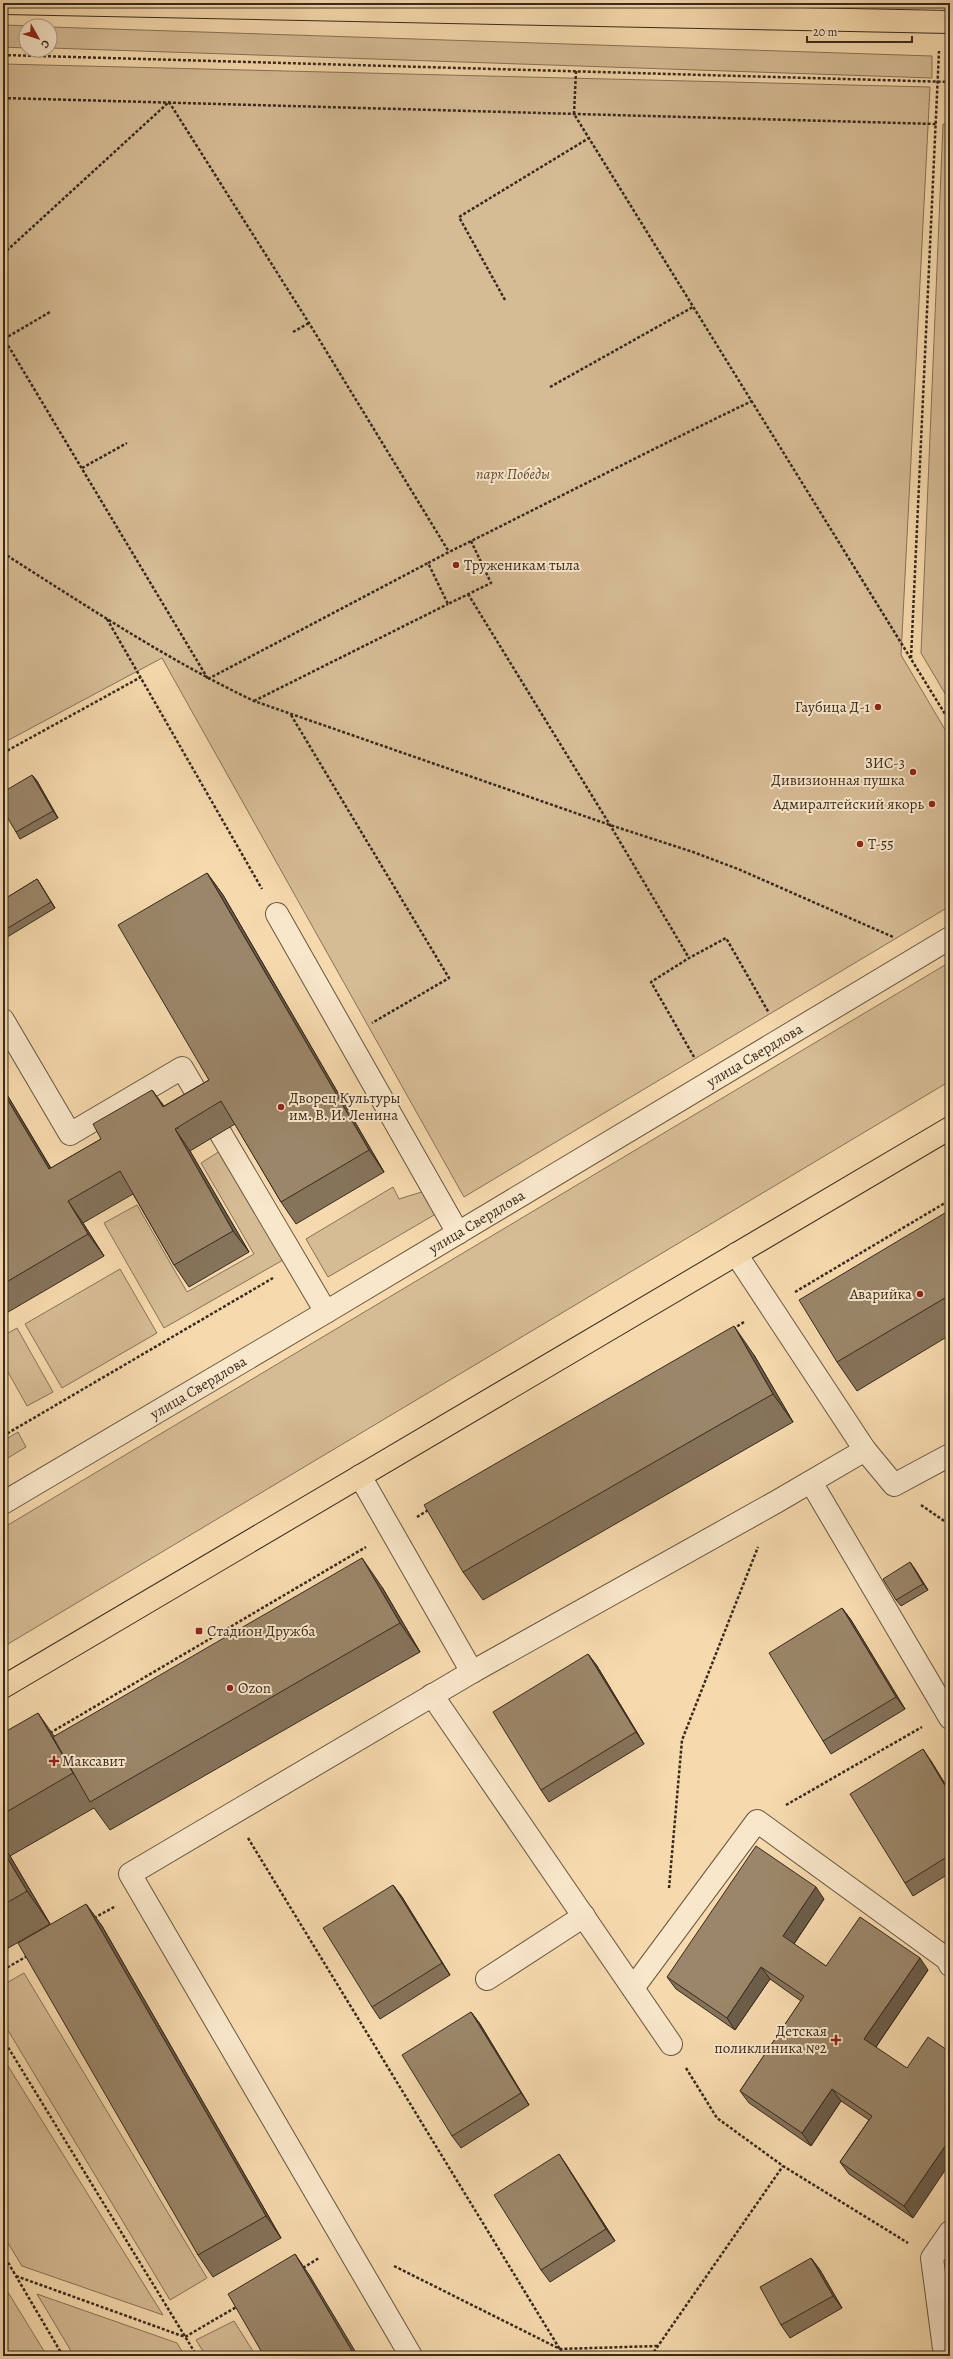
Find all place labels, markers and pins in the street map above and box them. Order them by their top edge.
place label: Труженикам тыла [464,555,580,575]
marker: Труженикам тыла [451,560,461,570]
place label: Гаубица Д-1 [795,697,870,717]
marker: Гаубица Д-1 [873,702,883,712]
place label: ЗИС-3 Дивизионная пушка [771,753,905,790]
marker: ЗИС-3 Дивизионная пушка [908,767,918,777]
place label: Адмиралтейский якорь [772,794,924,814]
marker: Адмиралтейский якорь [927,799,937,809]
place label: Т-55 [868,834,894,854]
marker: Т-55 [855,839,865,849]
place label: Дворец Культуры им. В. И. Ленина [289,1088,401,1125]
marker: Дворец Культуры им. В. И. Ленина [276,1102,286,1112]
place label: Аварийка [849,1284,912,1304]
marker: Аварийка [915,1289,925,1299]
place label: Стадион Дружба [207,1621,316,1641]
marker: Стадион Дружба [194,1626,204,1636]
place label: Ozon [238,1678,271,1698]
marker: Ozon [225,1683,235,1693]
place label: Максавит [62,1751,125,1771]
marker: Максавит [49,1756,59,1766]
place label: Детская поликлиника №2 [714,2021,827,2058]
marker: Детская поликлиника №2 [830,2034,842,2046]

